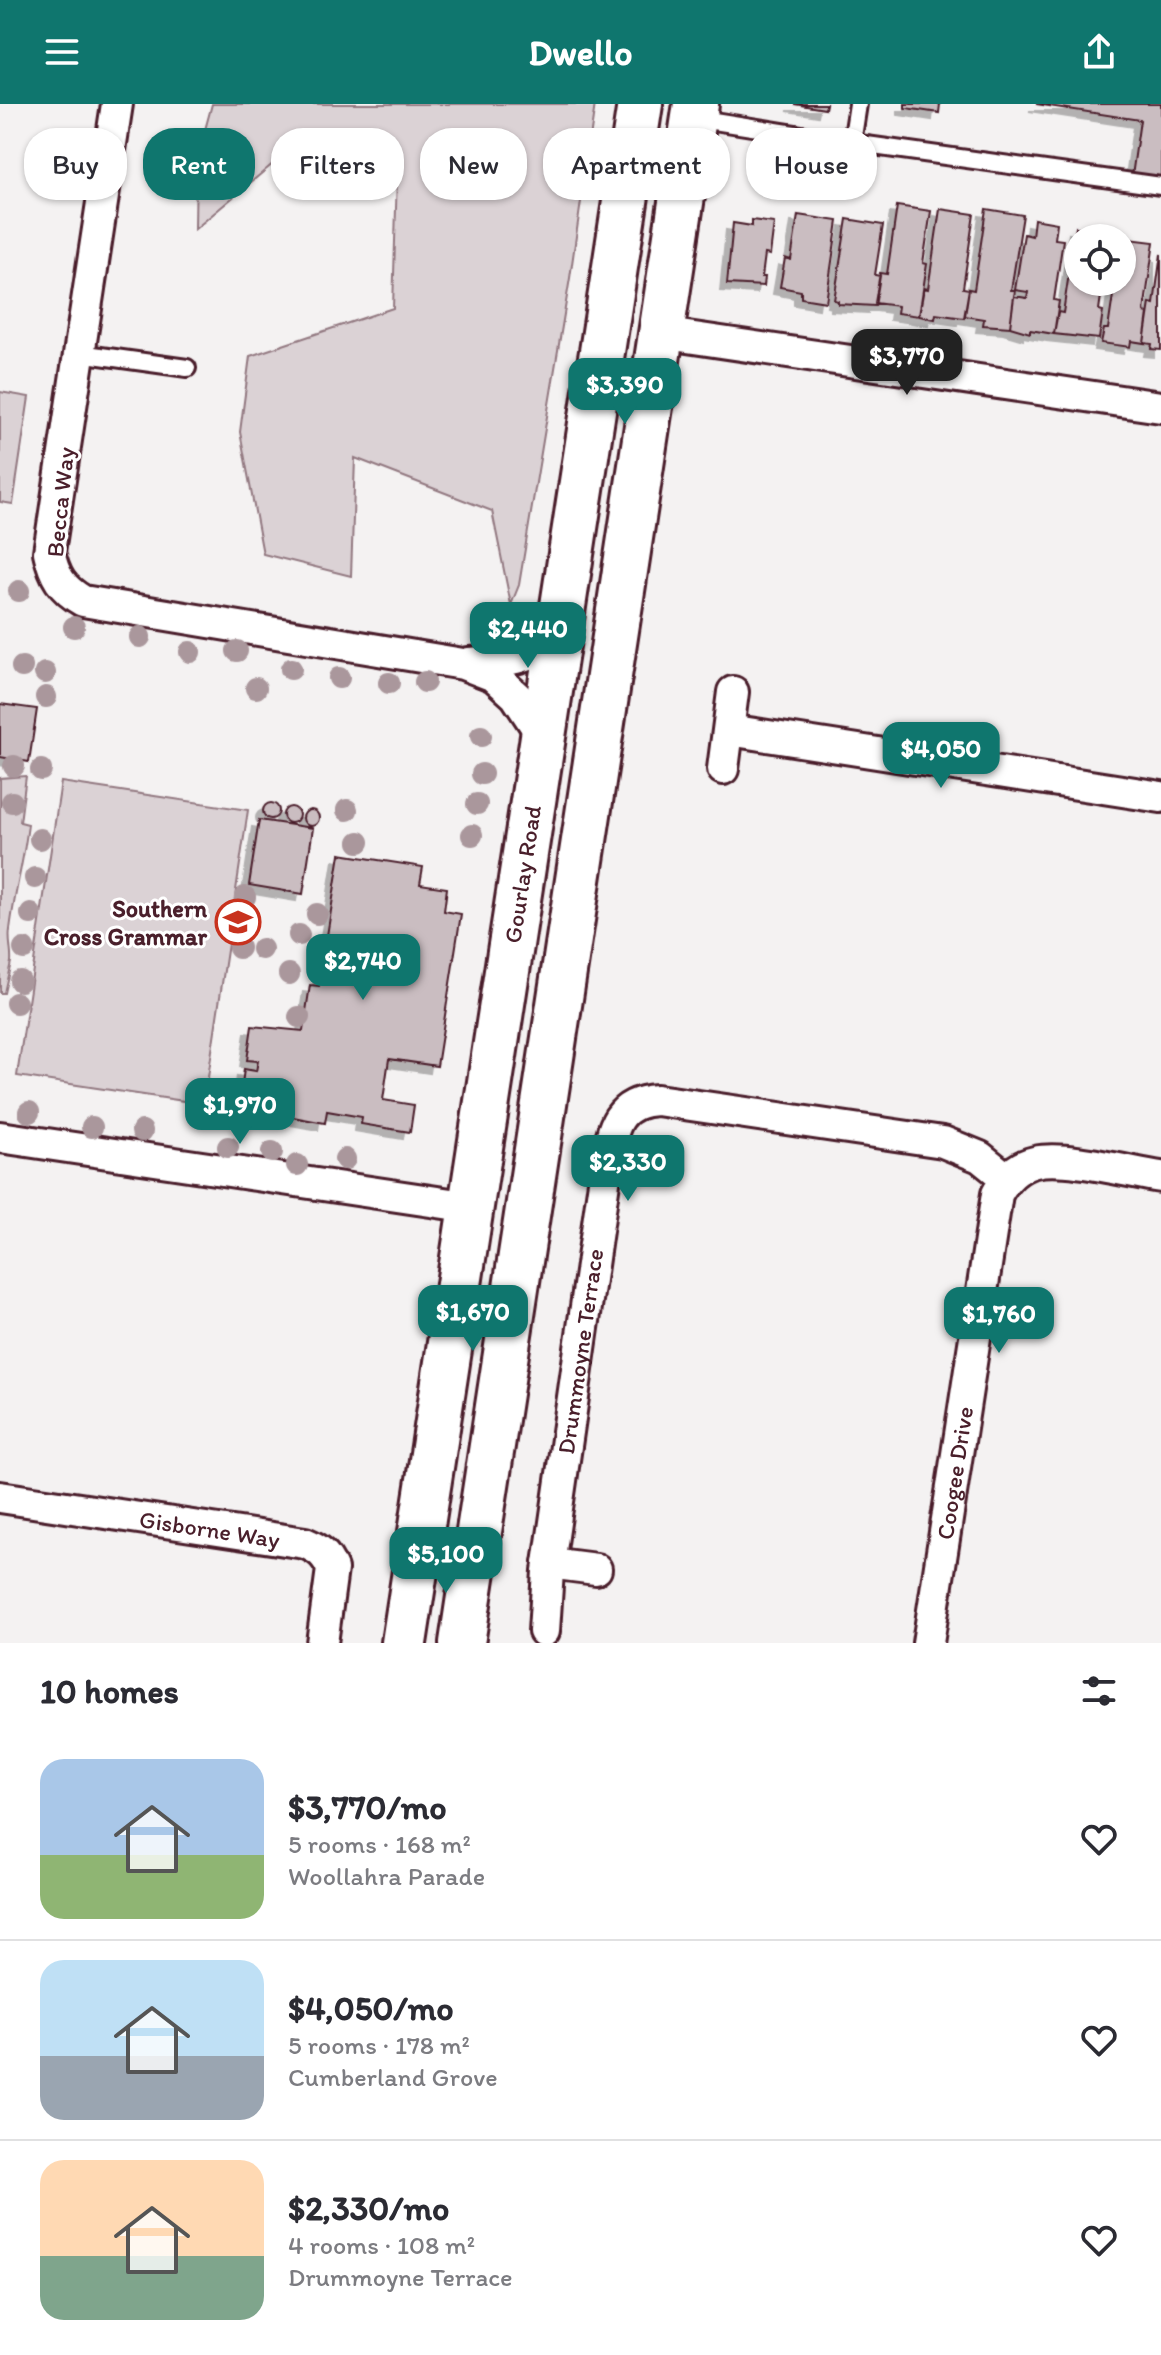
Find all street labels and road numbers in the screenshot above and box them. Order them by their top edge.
street label: Becca Way [40,445,80,559]
street label: Gourlay Road [497,803,547,945]
street label: Drummoyne Terrace [550,1247,609,1456]
street label: Coogee Drive [930,1404,979,1542]
street label: Gisborne Way [137,1504,282,1554]

